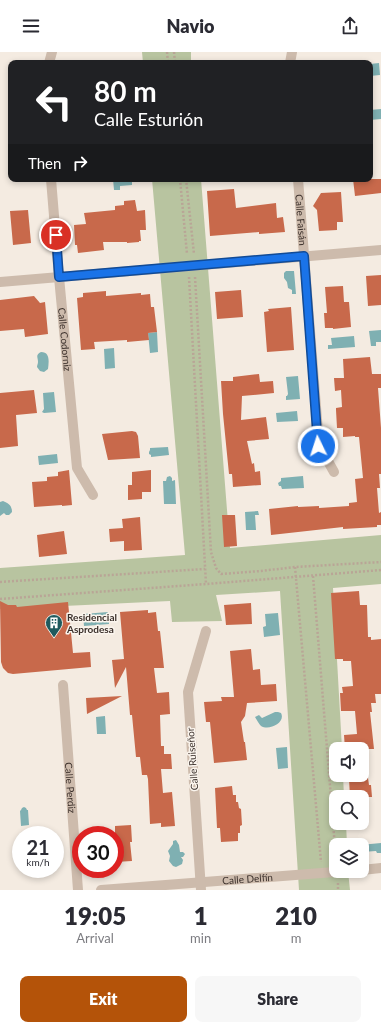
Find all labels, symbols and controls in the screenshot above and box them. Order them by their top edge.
icon: menu [20,15,42,37]
text: Navio [167,15,214,37]
icon: share [339,15,361,37]
text: 80 m [94,74,157,108]
icon: left [28,76,80,128]
text: Calle Esturión [94,108,203,130]
icon: right [69,152,91,174]
text: Then [28,154,61,172]
street label: Calle Faisán [293,194,309,246]
pin [39,218,73,252]
icon: arrive [45,224,67,246]
street label: Calle Codorniz [56,307,74,372]
position arrow [297,425,339,467]
place label: Residencial Asprodesa [66,611,117,635]
building icon: Residencial Asprodesa [44,613,64,638]
street label: Calle Ruiseñor [184,727,200,791]
map controls [329,742,369,878]
button: sound [329,742,369,782]
street label: Calle Perdiz [63,762,78,814]
button: search [329,790,369,830]
speed limit sign: 30 [72,826,124,878]
text: 21 [26,835,50,859]
button: layers [329,838,369,878]
text: km/h [26,856,50,868]
street label: Calle Delfín [222,871,273,887]
text: 19:05 [64,901,126,930]
text: 1 [194,901,208,930]
text: 210 [275,901,317,930]
text: Arrival [76,930,114,946]
text: min [190,930,211,946]
text: m [291,930,301,946]
button: Exit [20,976,187,1022]
button: Share [195,976,361,1022]

